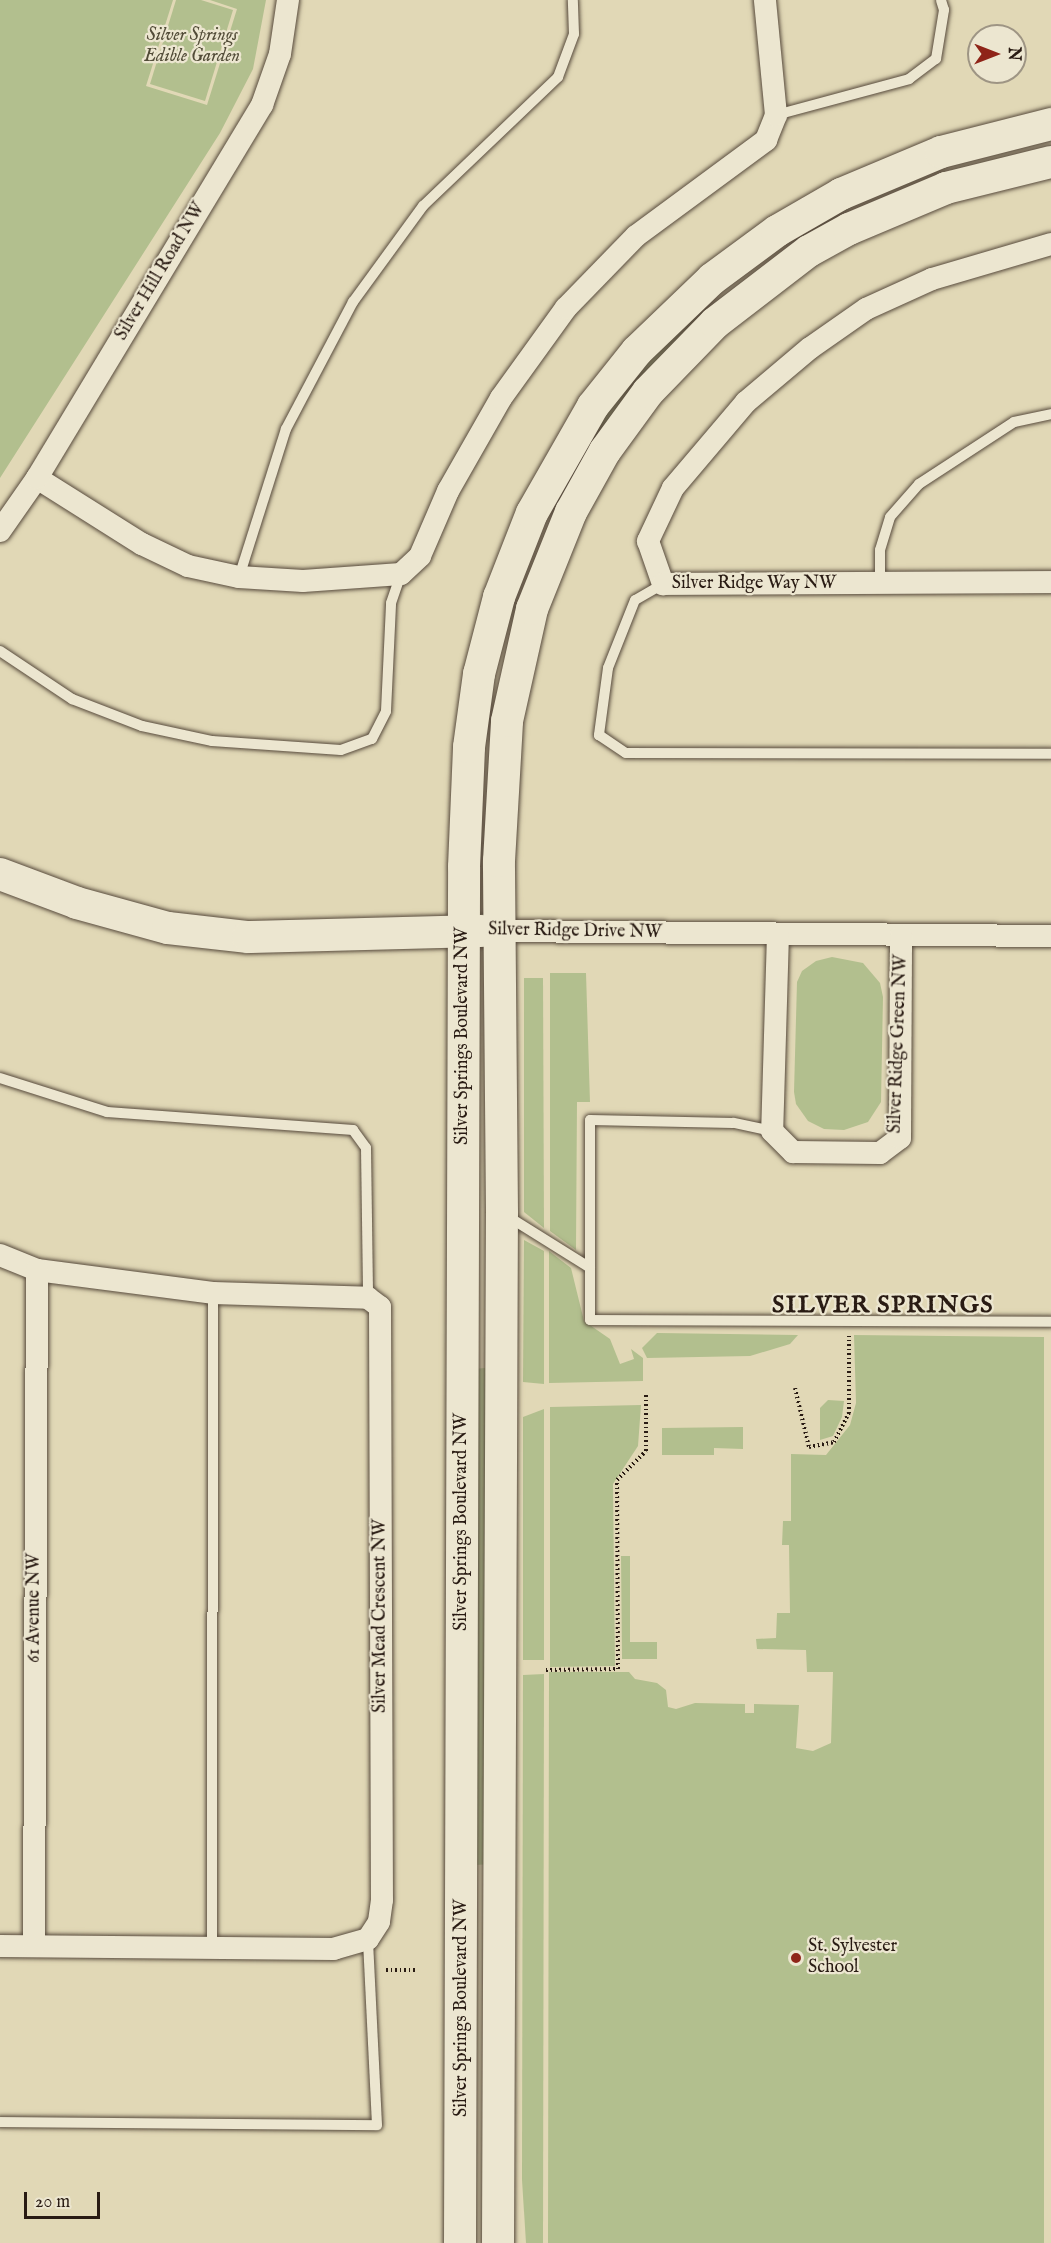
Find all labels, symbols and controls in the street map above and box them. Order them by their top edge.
north arrow [967,24,1027,84]
park label: Silver Springs Edible Garden [144,26,240,68]
text: N [1003,47,1023,61]
street label: Silver Hill Road NW [111,199,211,345]
street label: Silver Ridge Way NW [672,573,836,595]
street label: Silver Ridge Drive NW [488,920,662,944]
street label: Silver Springs Boulevard NW [452,927,474,1145]
street label: Silver Ridge Green NW [885,954,913,1134]
district label: SILVER SPRINGS [772,1292,994,1320]
street label: Silver Springs Boulevard NW [451,1413,473,1631]
street label: Silver Mead Crescent NW [370,1519,392,1713]
street label: 61 Avenue NW [24,1553,46,1663]
street label: Silver Springs Boulevard NW [451,1899,473,2117]
place label: St. Sylvester School [808,1937,897,1980]
marker: St. Sylvester School [789,1951,803,1965]
scale bar [27,2180,104,2218]
text: 20 m [35,2191,70,2214]

